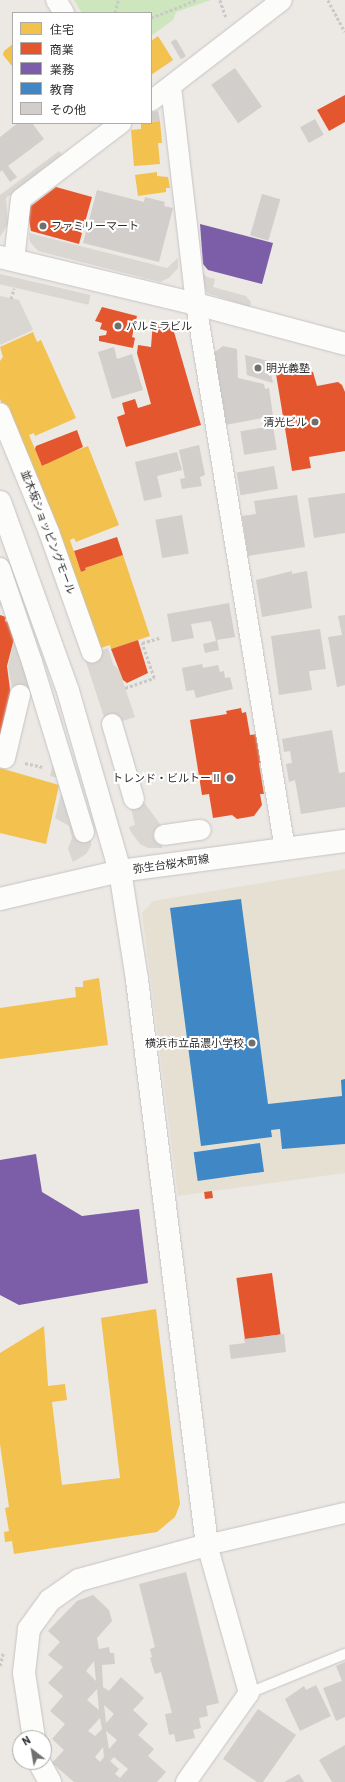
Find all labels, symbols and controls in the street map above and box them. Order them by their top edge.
legend [12,12,152,124]
text: 住宅 [50,22,74,36]
text: 商業 [50,42,74,56]
text: 業務 [50,62,74,76]
text: 教育 [50,82,74,96]
text: その他 [50,102,86,116]
place label: ファミリーマート [51,219,139,233]
marker: ファミリーマート [38,221,48,231]
place label: パルミラビル [126,319,192,333]
marker: パルミラビル [113,321,123,331]
place label: 明光義塾 [266,361,310,375]
marker: 明光義塾 [253,363,263,373]
place label: 清光ビル [263,415,307,429]
marker: 清光ビル [310,417,320,427]
street label: 並木坂ショッピングモール [18,468,78,596]
place label: トレンド・ビルトーⅡ [112,771,222,785]
marker: トレンド・ビルトーⅡ [225,773,235,783]
street label: 弥生台桜木町線 [132,852,210,876]
place label: 横浜市立品濃小学校 [145,1036,244,1050]
marker: 横浜市立品濃小学校 [247,1038,257,1048]
north arrow [12,1730,52,1770]
text: N [20,1733,33,1748]

